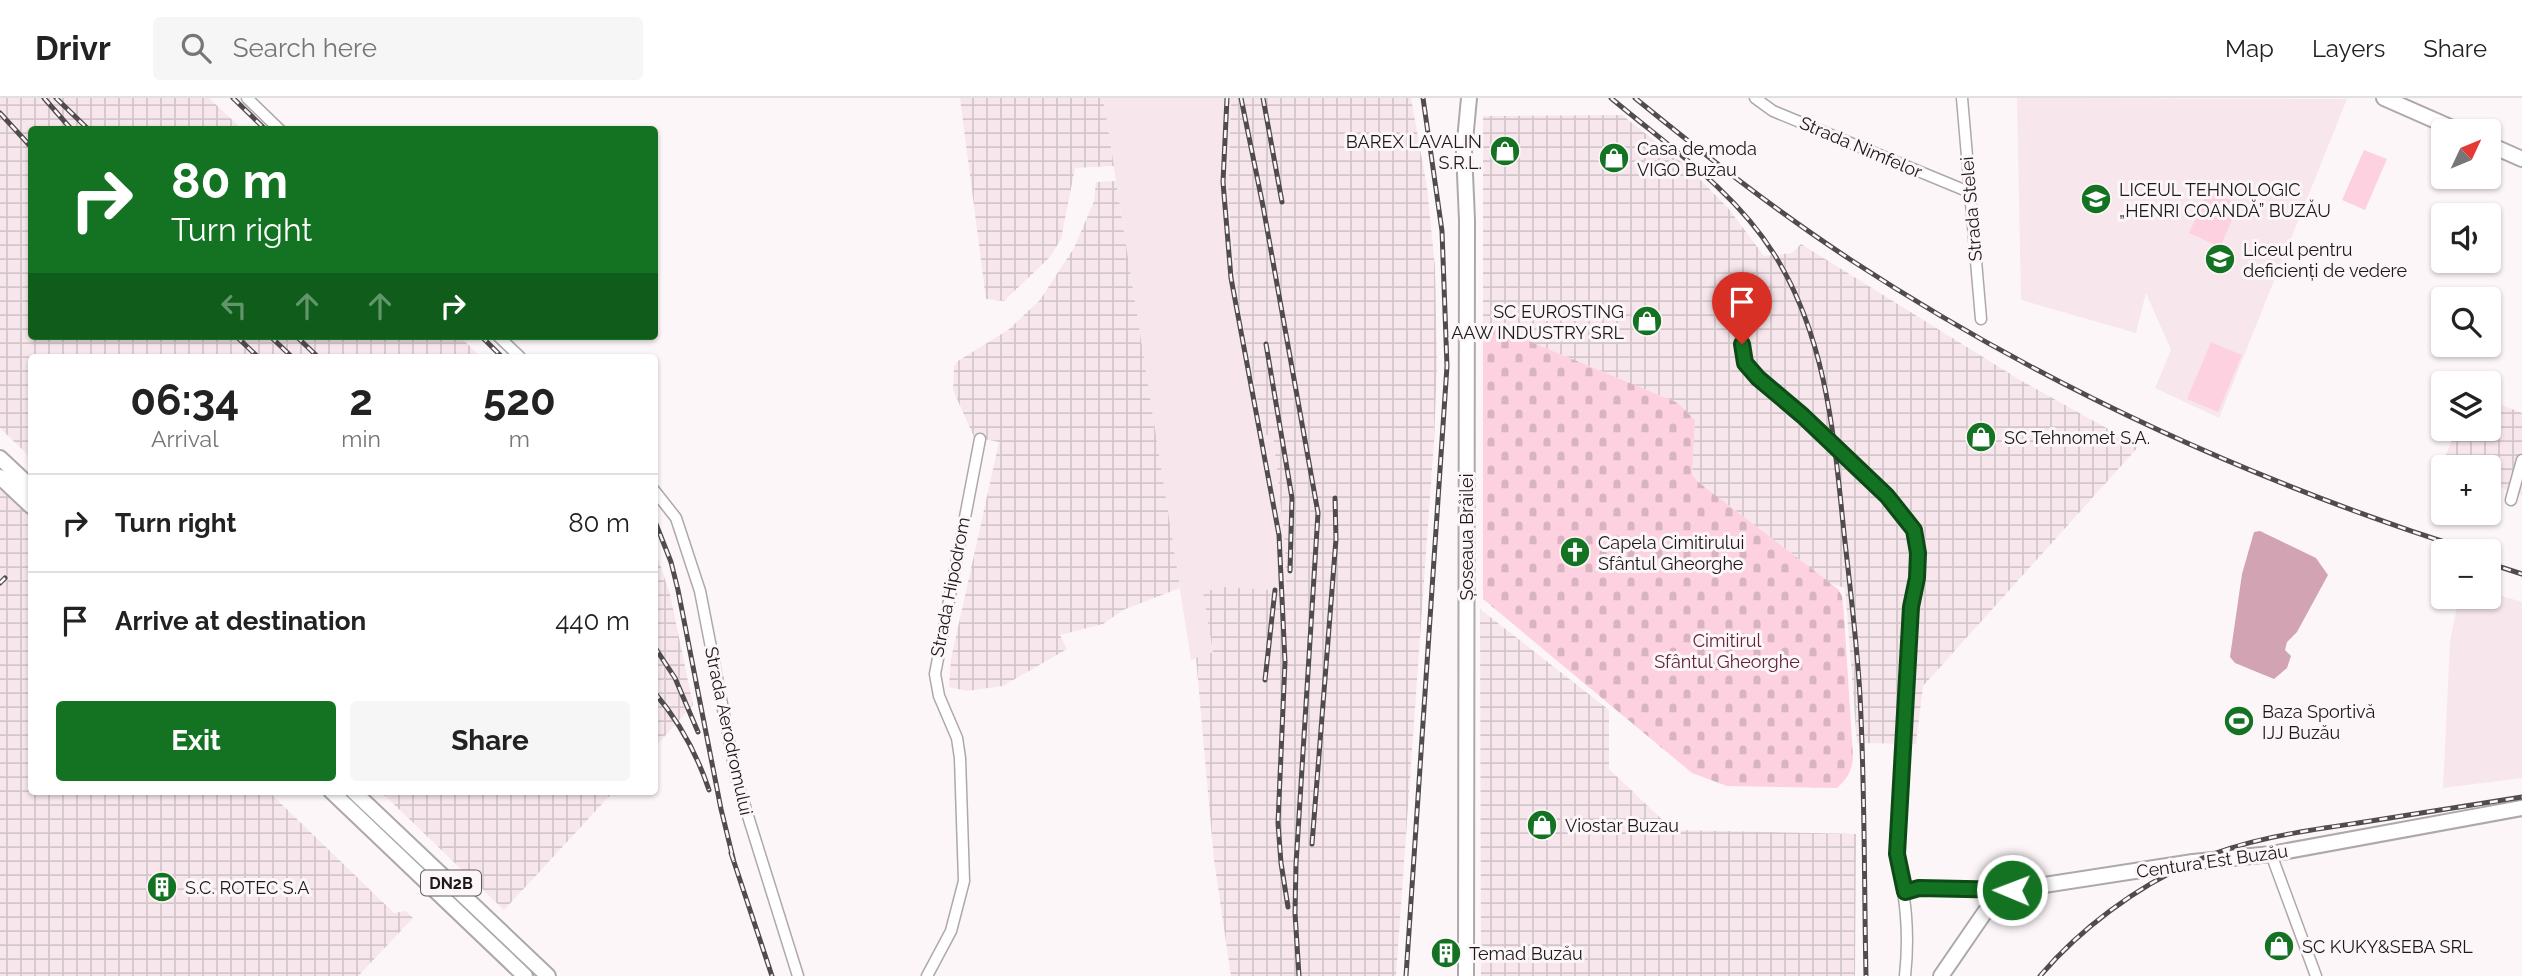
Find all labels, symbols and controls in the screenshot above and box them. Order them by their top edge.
search box [153,17,643,80]
text: Drivr [35,29,111,68]
icon: search [177,29,215,67]
text: Search here [233,33,377,63]
text: Map [2225,34,2274,63]
text: Layers [2312,34,2385,63]
text: Share [2423,34,2487,63]
street label: Strada Nimfelor [1797,112,1926,183]
north arrow [2431,119,2501,189]
map controls [2431,119,2501,609]
place label: BAREX LAVALIN S.R.L. [1346,131,1482,173]
shop icon: BAREX LAVALIN S.R.L. [1488,134,1522,168]
place label: Casa de moda VIGO Buzau [1637,138,1757,180]
shop icon: Casa de moda VIGO Buzau [1597,141,1631,175]
text: 80 m [171,152,288,209]
icon: right [56,154,147,245]
street label: Strada Stelei [1956,156,1986,262]
place label: LICEUL TEHNOLOGIC „HENRI COANDĂ” BUZĂU [2119,179,2331,221]
school or university icon: LICEUL TEHNOLOGIC „HENRI COANDĂ” BUZĂU [2079,182,2113,216]
button: sound [2431,203,2501,273]
text: Turn right [171,211,312,248]
place label: Liceul pentru deficienți de vedere [2243,239,2408,281]
school or university icon: Liceul pentru deficienți de vedere [2203,242,2237,276]
pin [1712,272,1772,344]
icon: arrive [1723,283,1761,321]
icon: left [215,287,253,325]
icon: ahead [288,287,326,325]
icon: ahead [361,287,399,325]
icon: right [434,287,472,325]
button: search [2431,287,2501,357]
place label: SC EUROSTING AAW INDUSTRY SRL [1451,301,1625,343]
shop icon: SC EUROSTING AAW INDUSTRY SRL [1630,304,1664,338]
button: layers [2431,371,2501,441]
text: 06:34 [130,376,239,425]
text: 2 [349,376,373,425]
text: 520 [483,376,556,425]
shop icon: SC Tehnomet S.A. [1964,420,1998,454]
text: Arrival [151,425,218,452]
text: min [341,425,381,452]
text: m [509,425,530,452]
place label: SC Tehnomet S.A. [2004,427,2150,448]
button: + [2431,455,2501,525]
street label: Șoseaua Brăilei [1456,473,1477,601]
icon: right [56,504,94,542]
text: Turn right [115,508,236,538]
text: 80 m [568,508,630,538]
street label: Strada Hipodrom [926,515,974,659]
place label: Capela Cimitirului Sfântul Gheorghe [1598,532,1744,574]
church icon: Capela Cimitirului Sfântul Gheorghe [1558,535,1592,569]
button: − [2431,539,2501,609]
icon: arrive [56,602,94,640]
text: Arrive at destination [115,606,366,636]
text: 440 m [555,606,630,636]
park label: Cimitirul Sfântul Gheorghe [1654,630,1800,672]
street label: Strada Aerodromului [701,645,757,817]
button: Exit [56,701,336,781]
button: Share [350,701,630,781]
place label: Baza Sportivă IJJ Buzău [2262,701,2375,743]
sports icon: Baza Sportivă IJJ Buzău [2222,704,2256,738]
shop icon: Viostar Buzau [1525,808,1559,842]
place label: Viostar Buzau [1565,815,1679,836]
street label: Centura Est Buzău [2135,840,2289,882]
position arrow [1975,853,2049,927]
building icon: S.C. ROTEC S.A [145,870,179,904]
road number: DN2B [421,870,481,896]
place label: S.C. ROTEC S.A [185,877,309,898]
shop icon: SC KUKY&SEBA SRL [2262,929,2296,963]
building icon: Temad Buzău [1429,936,1463,970]
place label: SC KUKY&SEBA SRL [2302,936,2473,957]
place label: Temad Buzău [1469,943,1583,964]

